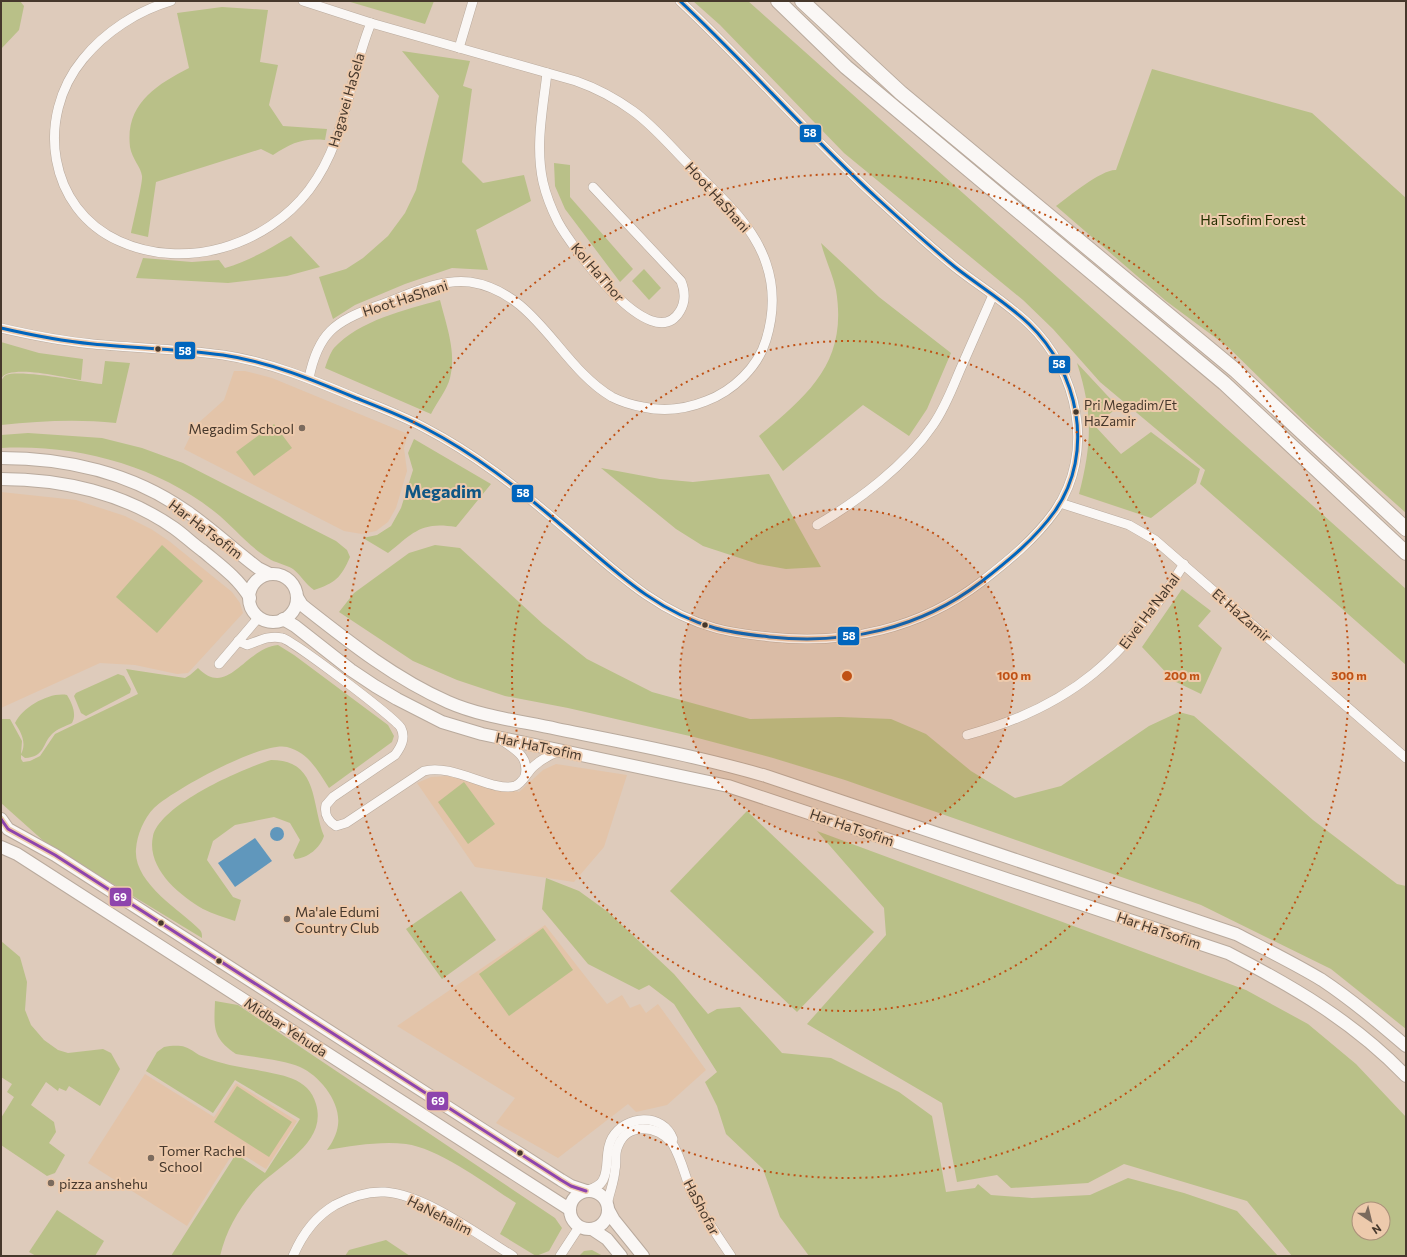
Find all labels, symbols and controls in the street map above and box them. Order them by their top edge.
street label: Hagavei HaSela [324,51,368,149]
line badge: 58 [799,124,822,143]
text: 58 [803,126,817,139]
street label: Hoot HaShani [682,158,754,236]
park label: HaTsofim Forest [1200,211,1306,228]
street label: Kol HaThor [568,239,628,305]
street label: Hoot HaShani [360,276,450,320]
line badge: 58 [174,341,196,360]
unlabelled marker [153,344,163,354]
text: 58 [178,344,192,357]
line badge: 58 [1048,355,1071,374]
text: 58 [1052,357,1066,370]
place label: Pri Megadim/Et HaZamir [1084,397,1177,429]
marker: Pri Megadim/Et HaZamir [1071,407,1081,417]
place label: Megadim School [188,420,294,437]
marker: Megadim School [297,423,307,433]
district label: Megadim [404,480,482,502]
line badge: 58 [511,484,534,503]
text: 58 [516,486,530,499]
street label: Har HaTsofim [166,496,246,562]
street label: Eivei Ha'Nahal [1115,570,1183,652]
street label: Et HaZamir [1209,585,1275,645]
unlabelled marker [700,620,710,630]
line badge: 58 [837,626,860,646]
text: 58 [842,629,856,642]
text: 100 m [997,668,1031,682]
text: 200 m [1164,668,1200,682]
text: 300 m [1331,668,1367,682]
centre of rings [840,669,854,683]
street label: Har HaTsofim [494,729,584,763]
street label: Har HaTsofim [808,805,896,849]
line badge: 69 [109,887,132,907]
text: 69 [113,890,127,903]
place label: Ma'ale Edumi Country Club [295,903,379,936]
street label: Har HaTsofim [1115,908,1203,952]
marker: Ma'ale Edumi Country Club [282,914,292,924]
unlabelled marker [156,918,166,928]
unlabelled marker [214,956,224,966]
street label: Midbar Yehuda [241,994,331,1060]
line badge: 69 [426,1091,449,1111]
text: 69 [431,1094,445,1107]
place label: Tomer Rachel School [159,1142,246,1175]
unlabelled marker [515,1148,525,1158]
marker: Tomer Rachel School [146,1153,156,1163]
place label: pizza anshehu [59,1175,148,1192]
street label: HaShofar [680,1176,724,1238]
marker: pizza anshehu [46,1178,56,1188]
street label: HaNehalim [405,1191,475,1239]
north arrow [1351,1201,1391,1241]
text: N [1370,1222,1384,1237]

